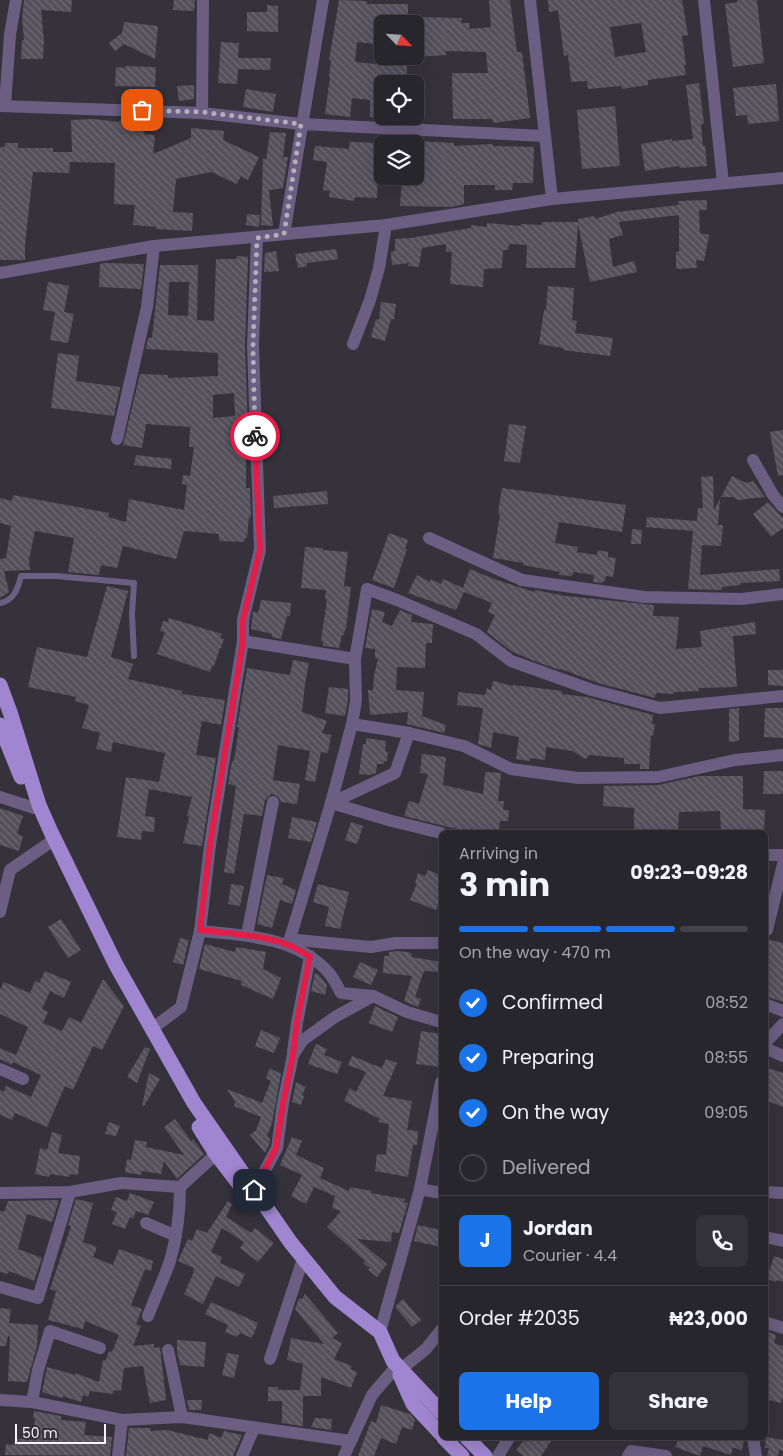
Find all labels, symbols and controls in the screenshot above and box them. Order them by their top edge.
north arrow [374,15,424,65]
map controls [374,15,424,185]
button: locate [374,75,424,125]
pin [121,89,163,131]
icon: bag [128,96,156,124]
button: layers [374,135,424,185]
courier [230,411,280,461]
icon: bike [241,422,269,450]
text: Arriving in [459,842,538,865]
text: 09:23–09:28 [630,859,748,886]
text: 3 min [459,862,550,907]
text: On the way · 470 m [459,941,611,964]
icon: check [459,989,487,1017]
text: Confirmed [502,989,603,1016]
text: 08:52 [705,991,748,1014]
icon: check [459,1044,487,1072]
text: Preparing [502,1044,594,1071]
text: 08:55 [704,1046,748,1069]
icon: check [459,1099,487,1127]
text: On the way [502,1099,609,1126]
text: 09:05 [704,1101,748,1124]
text: Delivered [502,1154,591,1181]
pin [233,1169,275,1211]
icon: home [240,1176,268,1204]
text: Jordan [523,1215,593,1242]
button: phone [696,1215,748,1267]
text: J [480,1227,490,1254]
text: Courier · 4.4 [523,1244,617,1267]
text: Order #2035 [459,1305,580,1332]
text: ₦23,000 [669,1305,748,1332]
button: Help [459,1372,599,1430]
button: Share [609,1372,748,1430]
scale bar [15,1421,106,1444]
text: 50 m [22,1423,58,1443]

